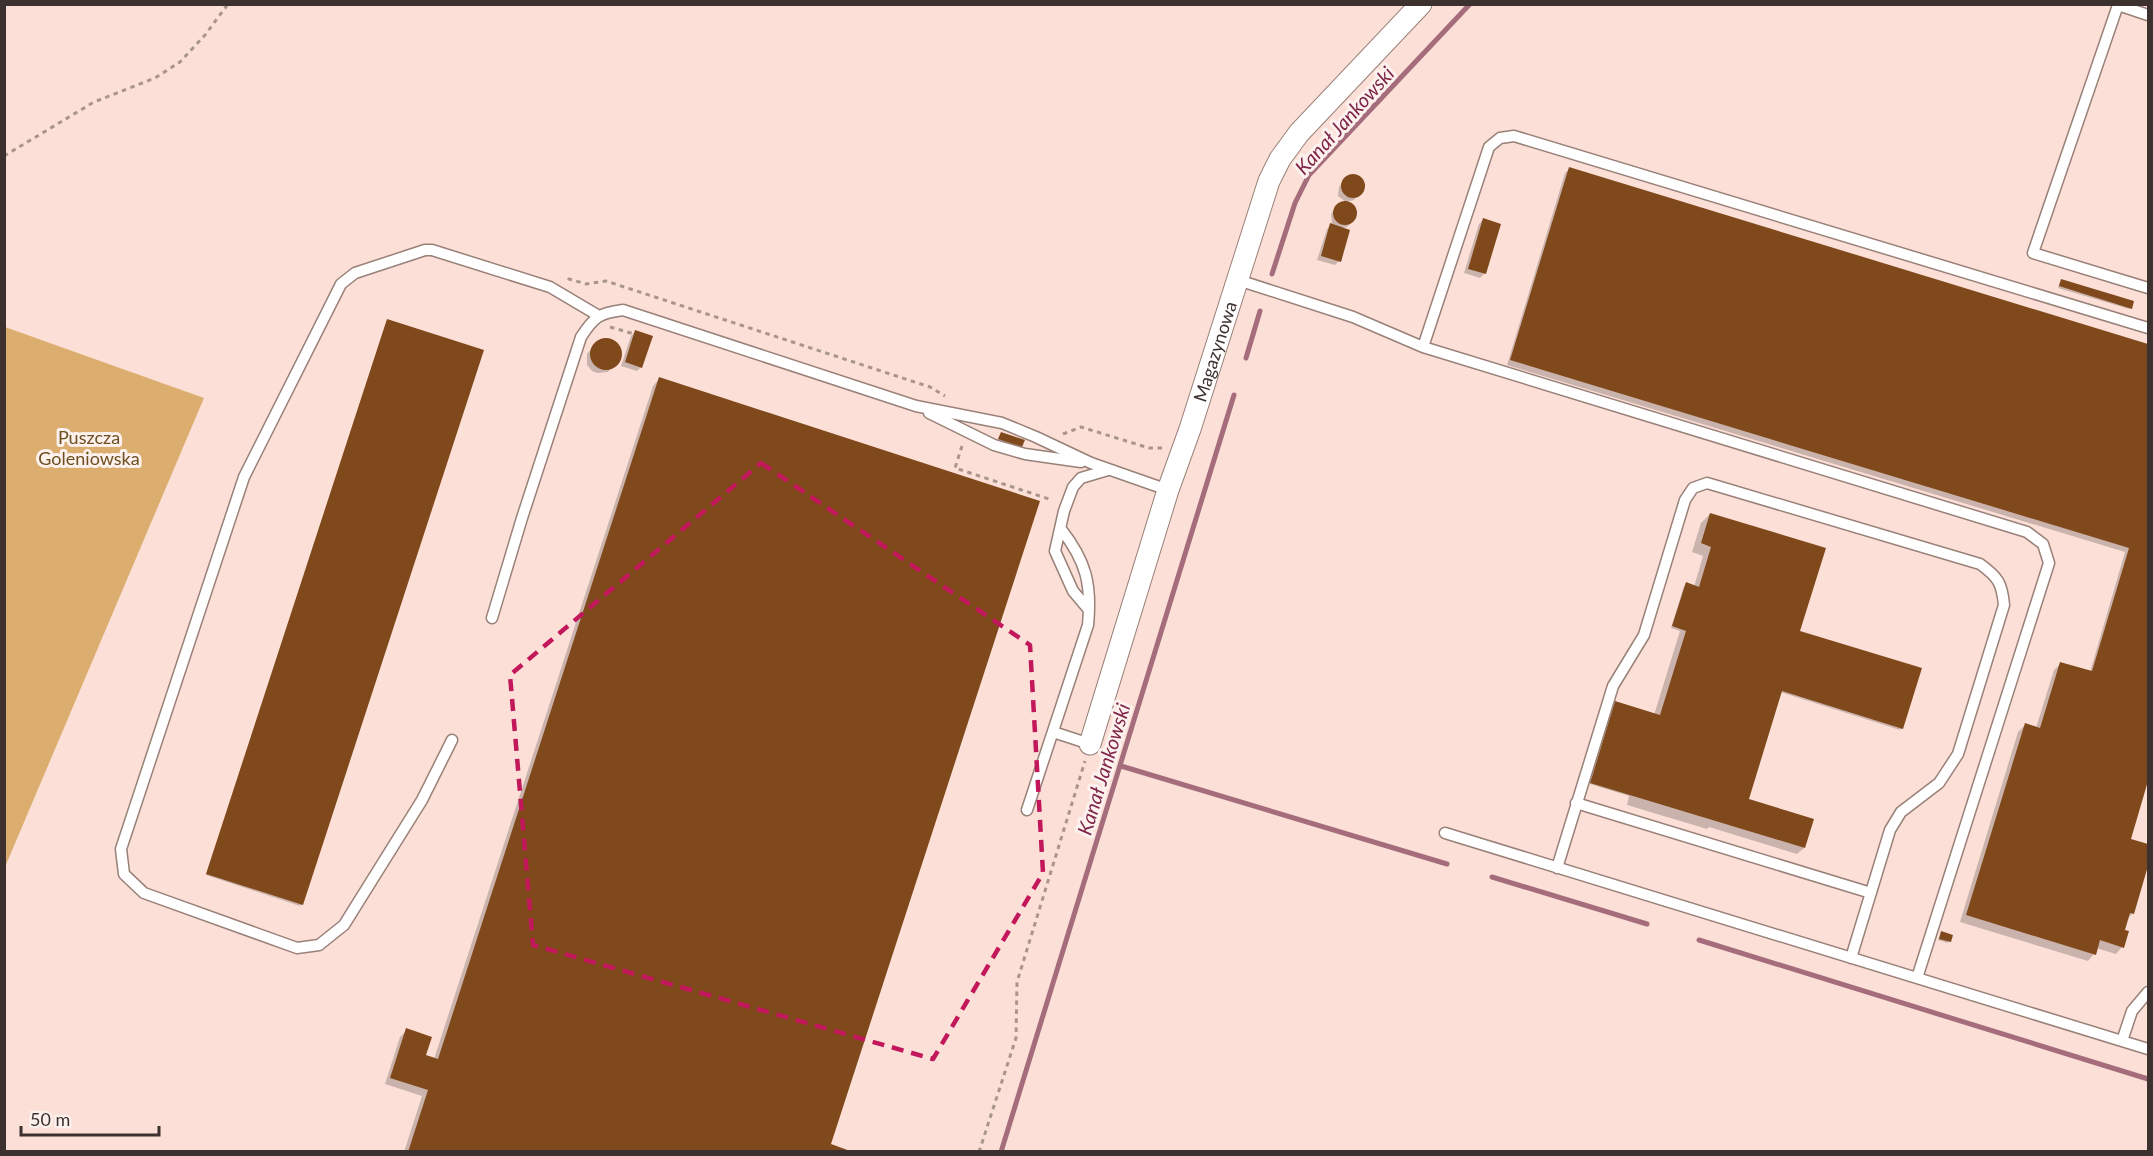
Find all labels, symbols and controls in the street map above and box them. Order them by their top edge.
water label: Kanał Jankowski [1289,61,1399,179]
street label: Magazynowa [1188,298,1241,404]
park label: Puszcza Goleniowska [38,426,140,469]
water label: Kanał Jankowski [1072,700,1135,838]
scale bar [21,1099,159,1137]
text: 50 m [30,1108,70,1130]

